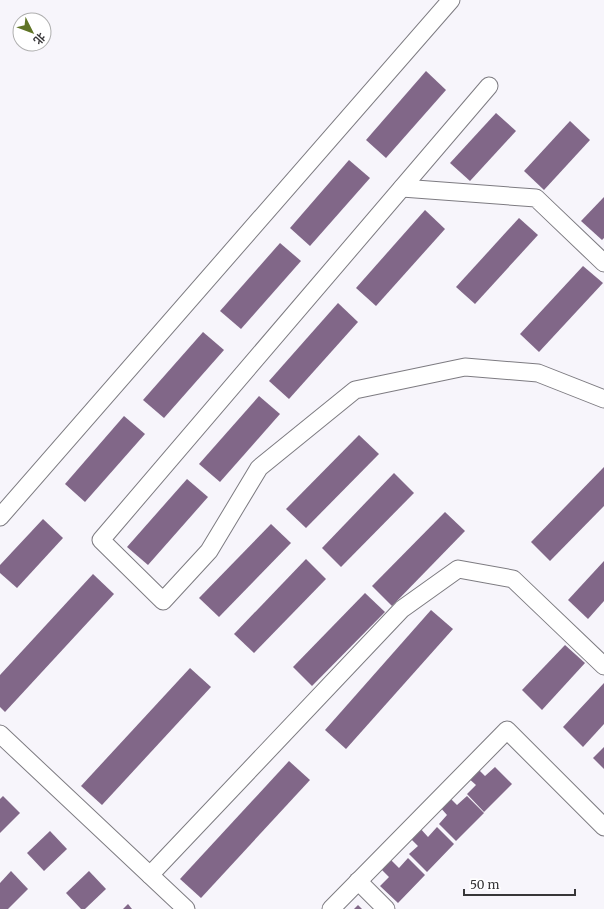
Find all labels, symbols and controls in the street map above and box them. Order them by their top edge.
north arrow [12,12,52,52]
text: 北 [31,30,48,47]
scale bar [464,871,575,897]
text: 50 m [470,877,499,892]

